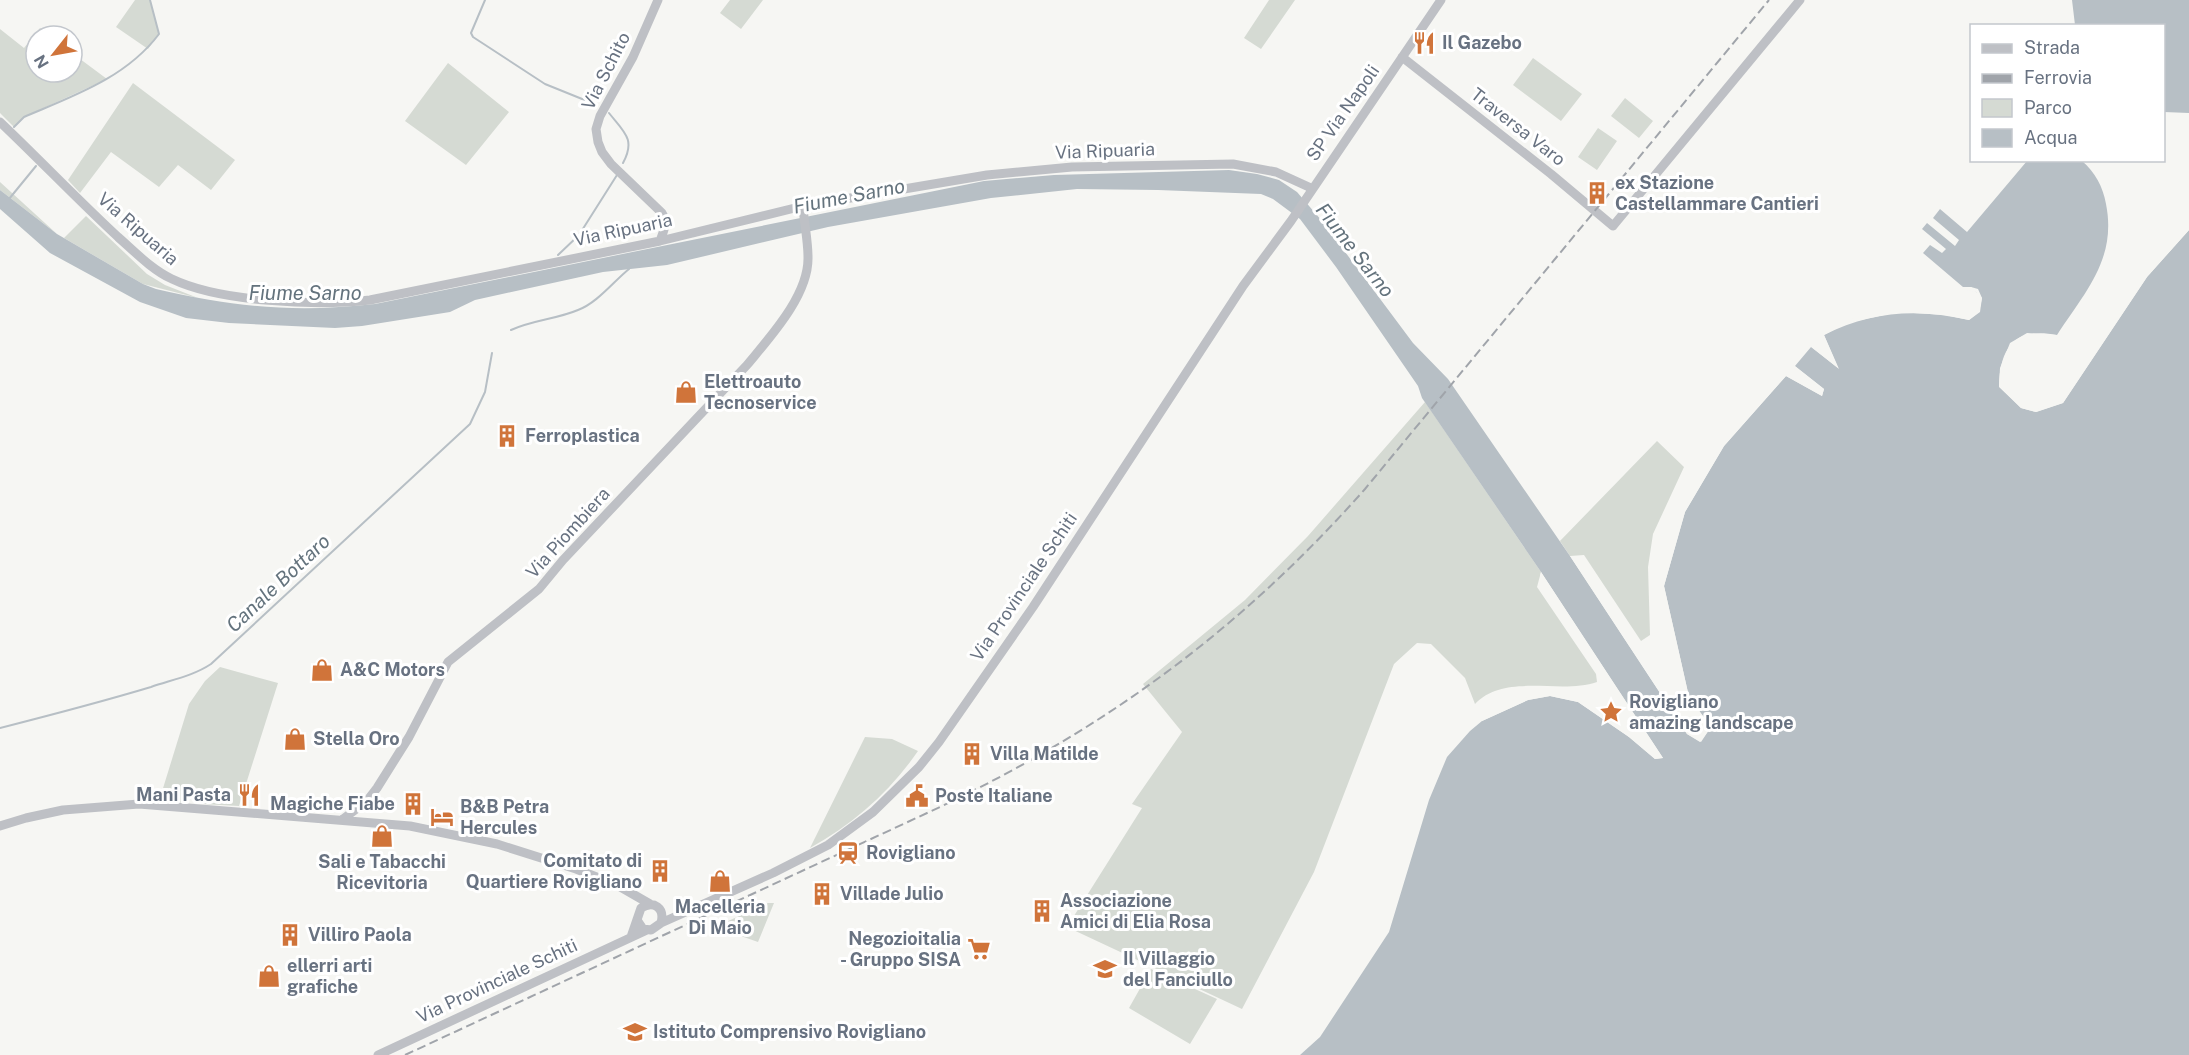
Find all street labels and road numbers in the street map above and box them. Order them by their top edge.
street label: Via Schito [577,28,634,113]
street label: SP Via Napoli [1302,61,1383,165]
street label: Traversa Varo [1467,83,1570,170]
street label: Via Ripuaria [1055,138,1155,163]
street label: Via Ripuaria [94,188,183,269]
street label: Via Ripuaria [572,209,674,250]
street label: Via Piombiera [521,483,614,582]
street label: Via Provinciale Schiti [966,508,1081,665]
street label: Via Provinciale Schiti [413,934,580,1027]

